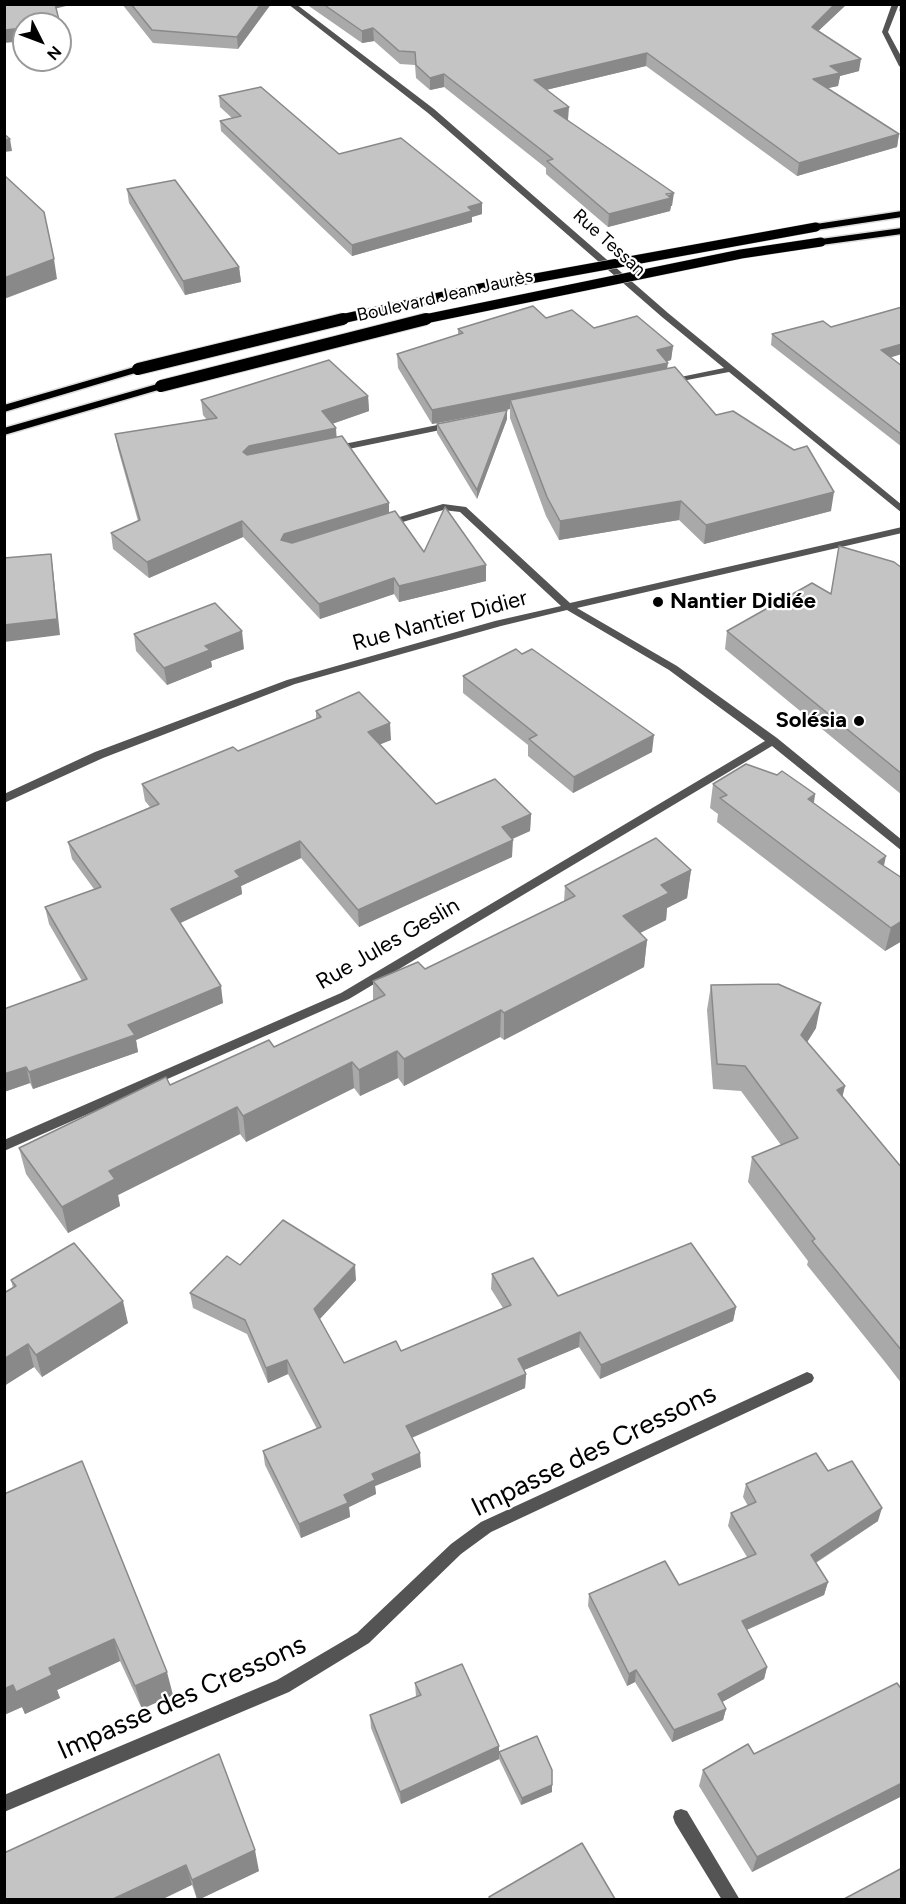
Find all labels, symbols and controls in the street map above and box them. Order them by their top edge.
north arrow [12,12,72,72]
text: N [43,42,65,64]
street label: Rue Tessan [568,205,650,281]
street label: Boulevard Jean Jaurès [355,265,535,327]
street label: Rue Nantier Didier [350,585,530,657]
place label: Nantier Didiée [670,589,816,615]
marker: Nantier Didiée [651,595,665,609]
place label: Solésia [775,708,847,734]
marker: Solésia [852,714,866,728]
street label: Rue Jules Geslin [312,892,464,996]
street label: Impasse des Cressons [466,1378,722,1524]
street label: Impasse des Cressons [53,1629,311,1767]

